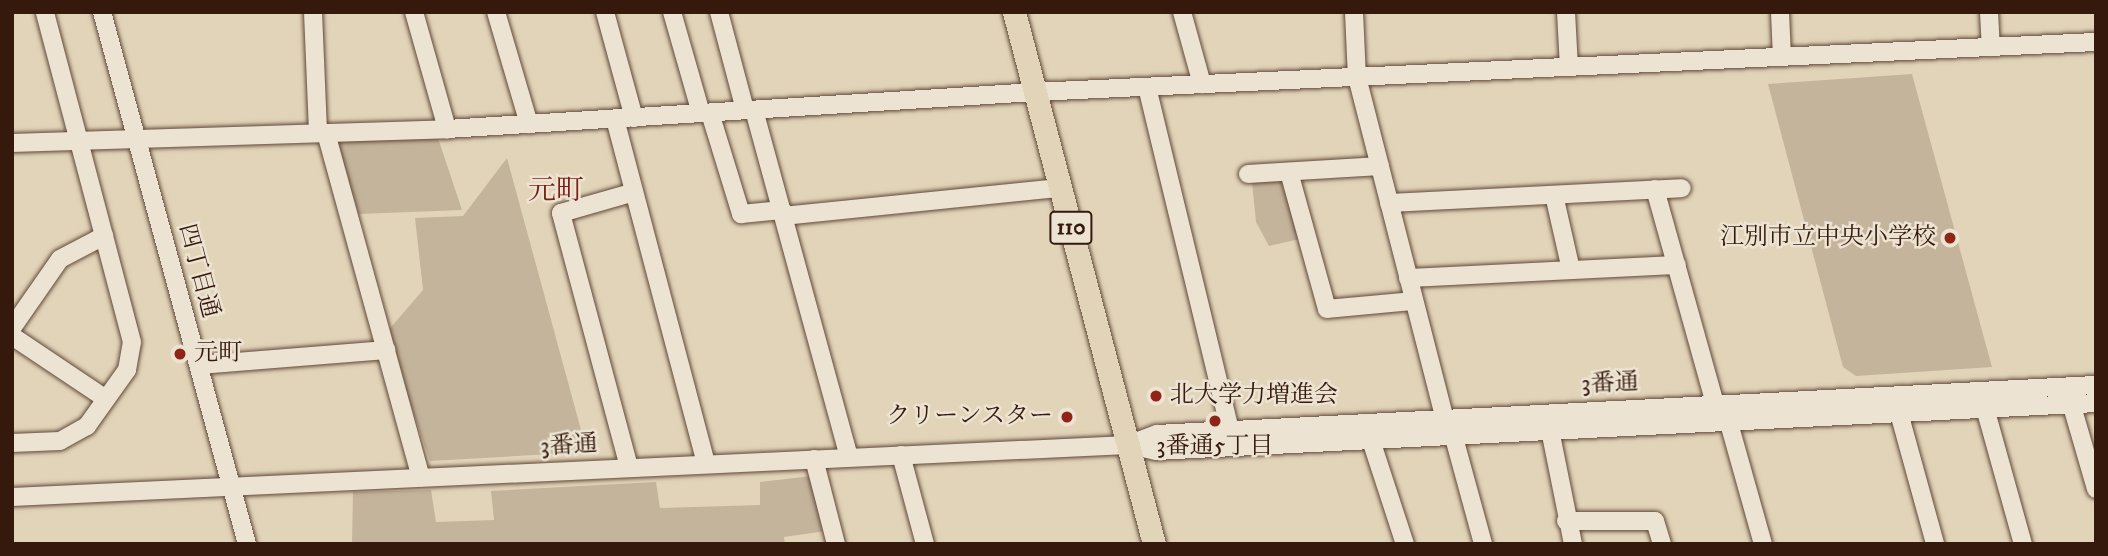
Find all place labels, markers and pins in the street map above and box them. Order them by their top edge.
place label: 江別市立中央小学校 [1720,224,1936,252]
marker: 江別市立中央小学校 [1942,230,1958,246]
place label: 元町 [194,340,242,368]
marker: 元町 [172,346,188,362]
place label: 北大学力増進会 [1170,382,1338,410]
marker: 北大学力増進会 [1148,388,1164,404]
place label: クリーンスター [885,403,1053,431]
marker: クリーンスター [1059,409,1075,425]
marker: 3番通5丁目 [1207,413,1223,429]
place label: 3番通5丁目 [1157,433,1273,461]

